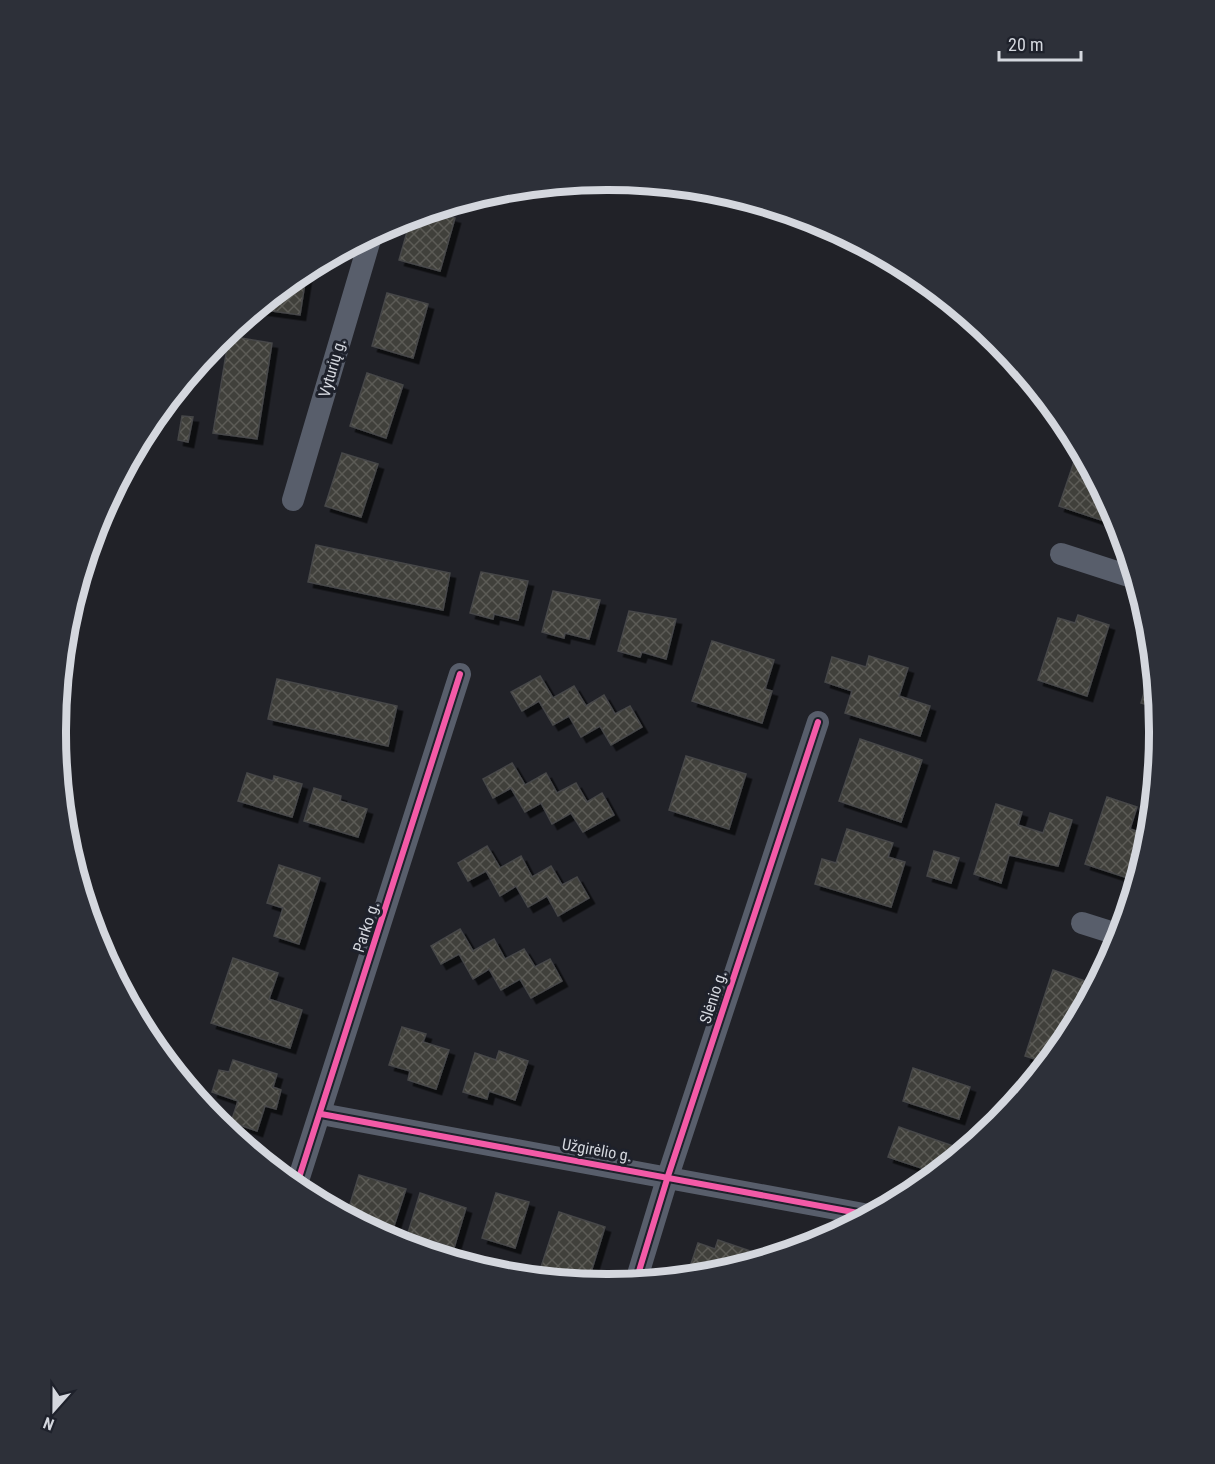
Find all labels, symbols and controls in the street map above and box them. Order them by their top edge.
scale bar [999,24,1082,62]
text: 20 m [1008,34,1043,55]
street label: Vyturių g. [315,337,349,399]
street label: Parko g. [349,899,383,955]
street label: Slėnio g. [696,968,730,1026]
street label: Užgirėlio g. [560,1134,634,1166]
north arrow [24,1380,84,1440]
text: N [41,1413,57,1434]

